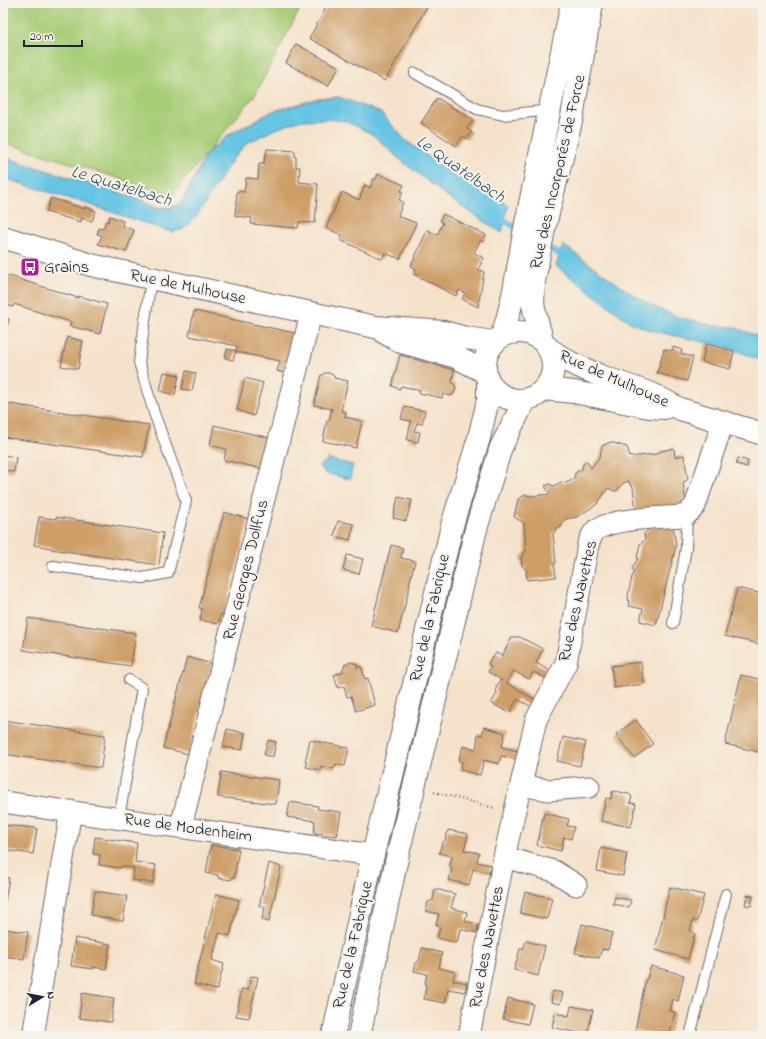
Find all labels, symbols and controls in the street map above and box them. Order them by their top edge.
scale bar [24,22,82,48]
text: 20 m [30,28,53,46]
street label: Rue des Incorporés de Force [523,72,593,272]
water label: Le Quatelbach [410,130,510,211]
water label: Le Quatelbach [68,159,175,215]
place label: Grains [44,255,89,280]
bus stop icon: Grains [19,256,41,278]
street label: Rue de Mulhouse [128,262,249,312]
street label: Rue de Mulhouse [555,344,673,415]
street label: Rue Georges Dollfus [216,497,278,643]
street label: Rue des Navettes [552,538,604,664]
street label: Rue de la Fabrique [403,551,457,684]
street label: Rue de Modenheim [122,807,254,849]
street label: Rue de la Fabrique [326,878,380,1011]
street label: Rue des Navettes [463,884,511,1010]
north arrow [22,977,62,1017]
text: N [42,990,59,1000]

